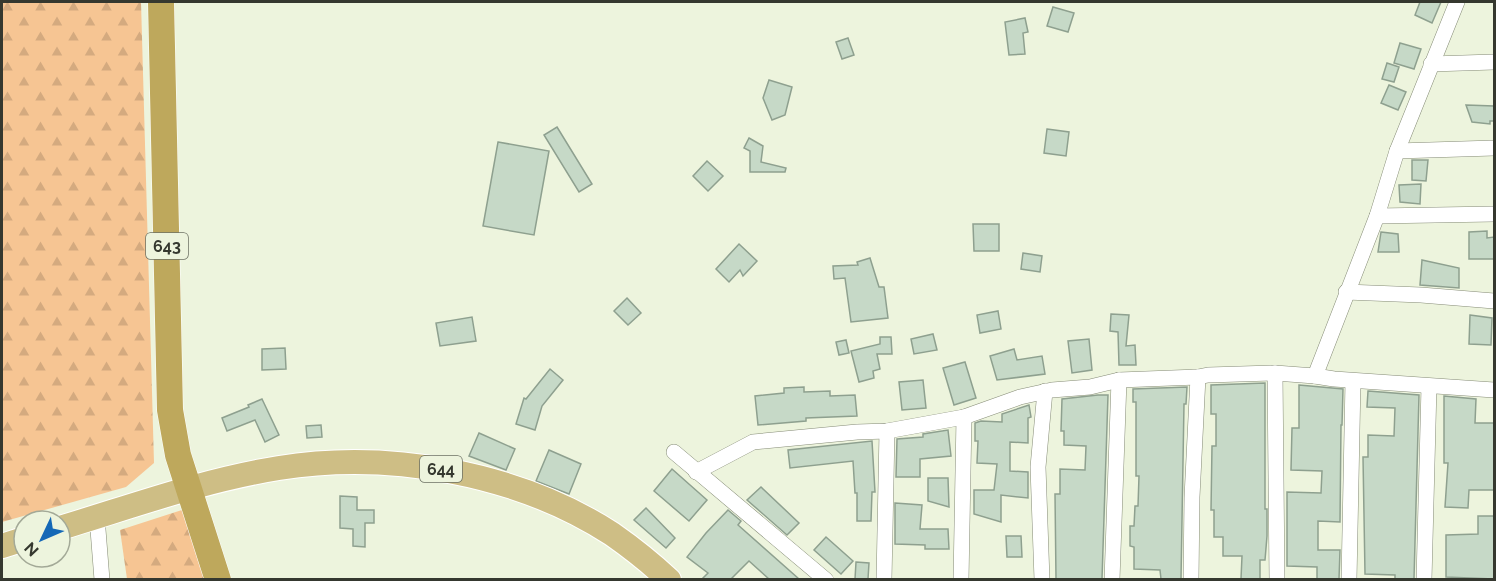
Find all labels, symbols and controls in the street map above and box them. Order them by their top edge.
road number: 643 [146,233,188,259]
road number: 644 [420,456,462,482]
north arrow [12,509,72,569]
text: N [20,538,43,560]

